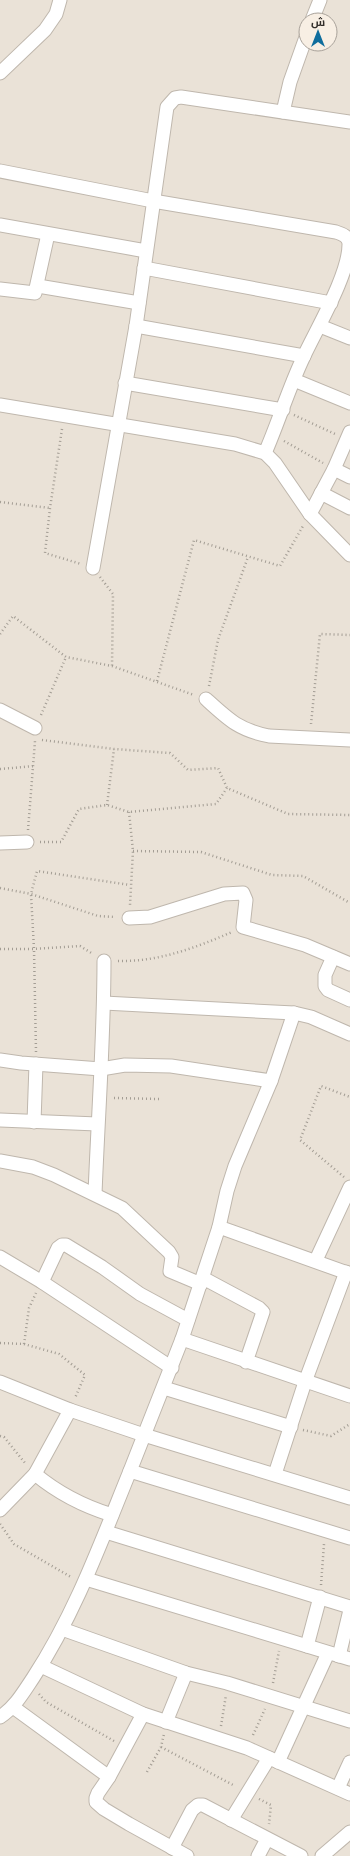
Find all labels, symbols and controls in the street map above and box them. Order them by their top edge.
north arrow [298,12,338,52]
text: ش [311,15,325,29]

